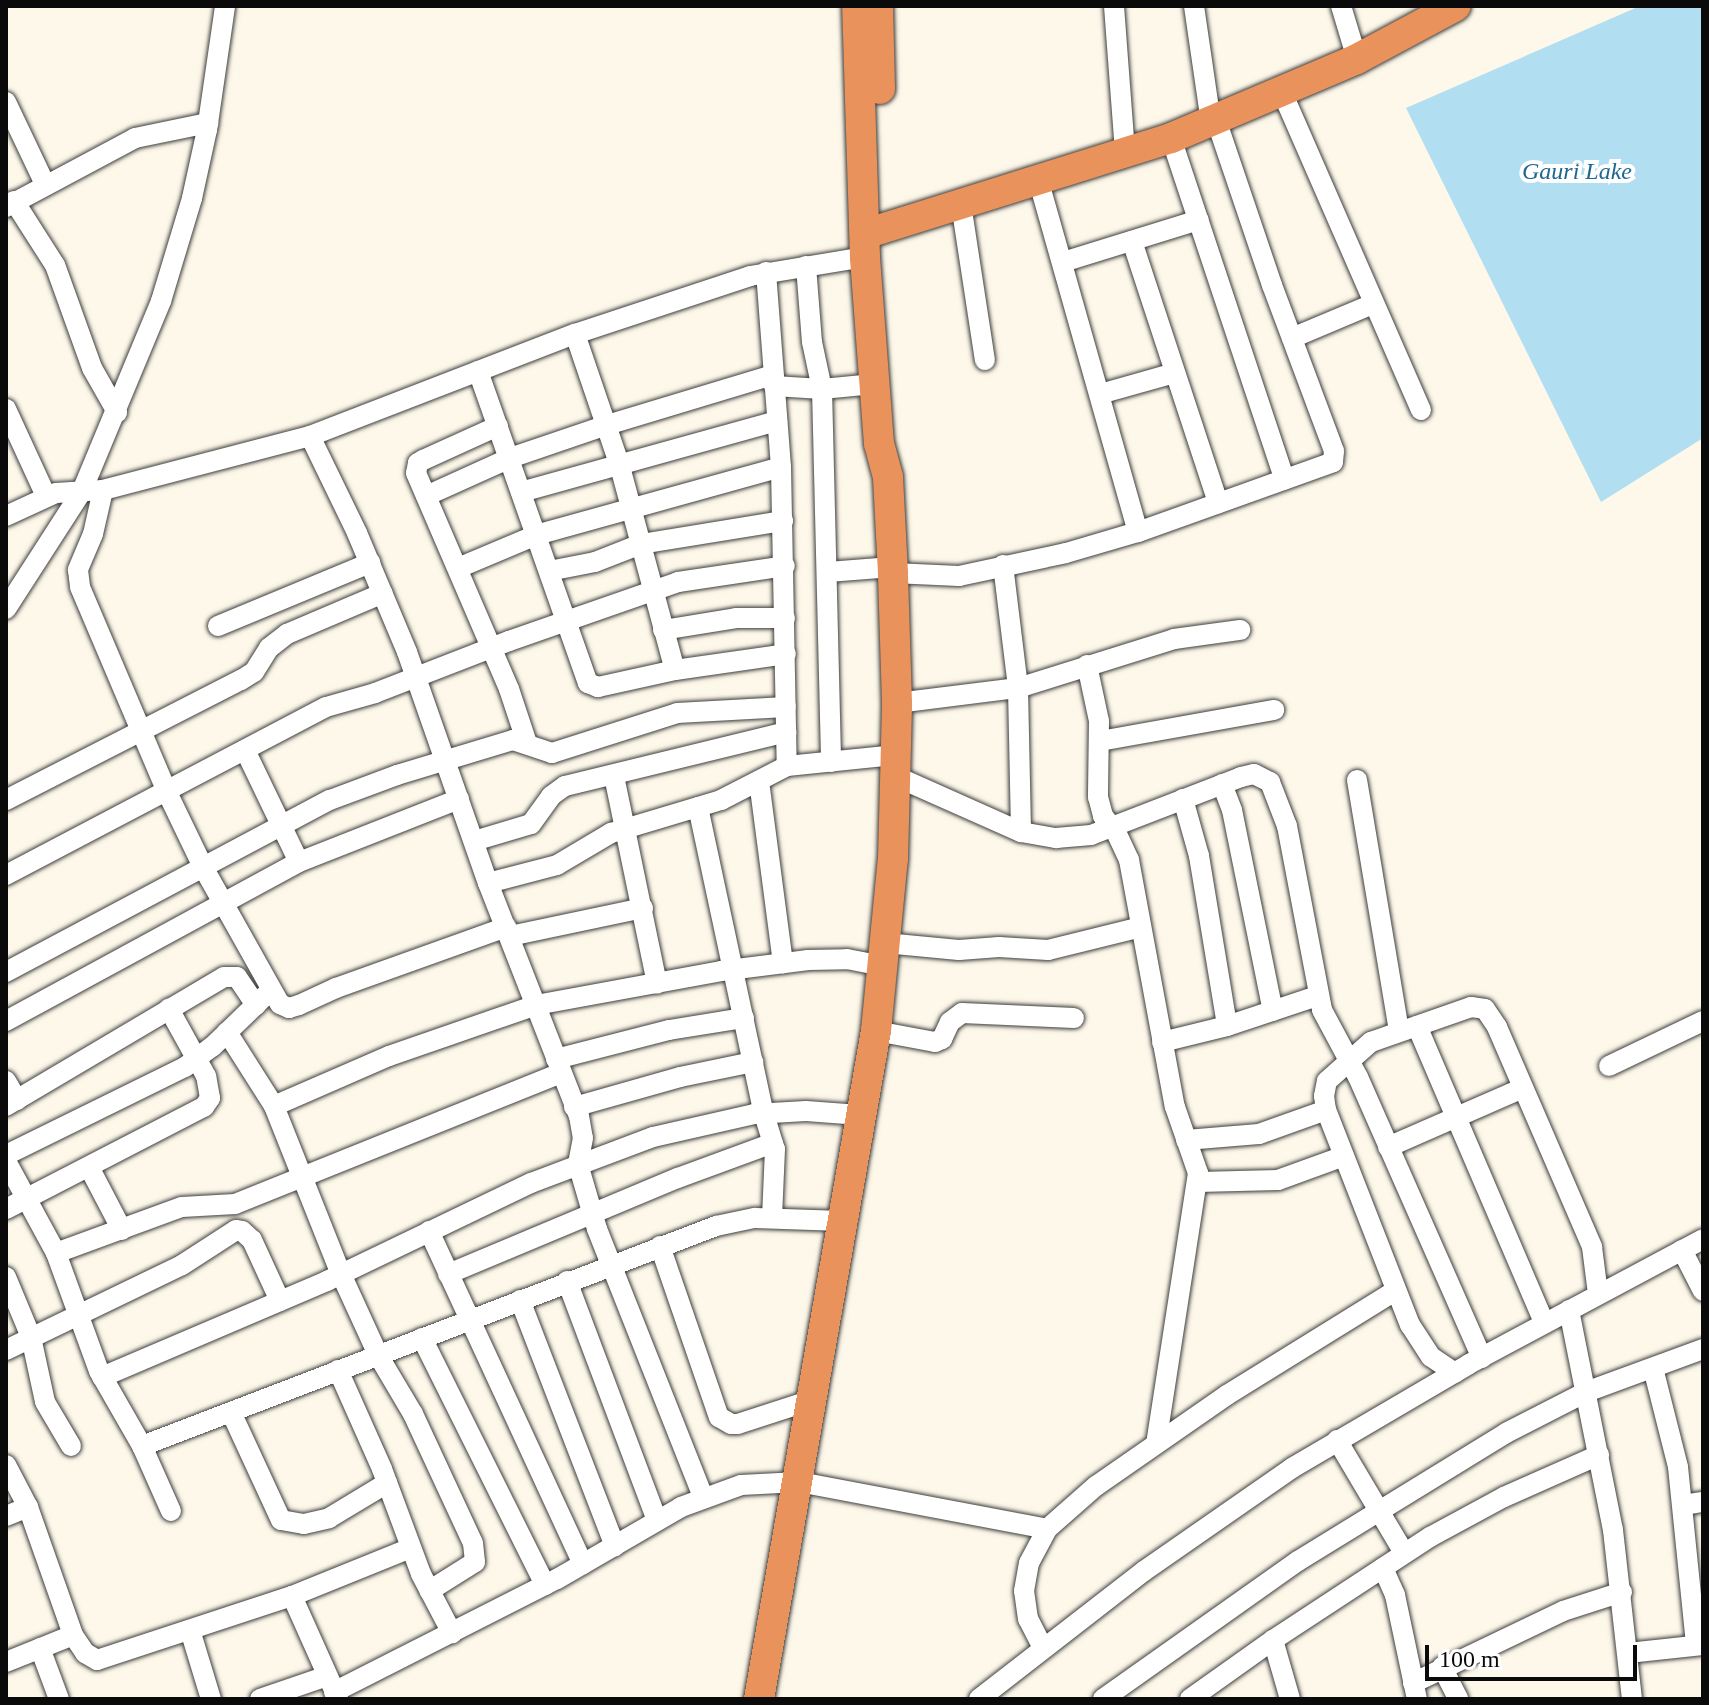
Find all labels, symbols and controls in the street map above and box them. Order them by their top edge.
water label: Gauri Lake [1522,158,1632,186]
scale bar [1429,1629,1641,1679]
text: 100 m [1439,1646,1500,1672]

